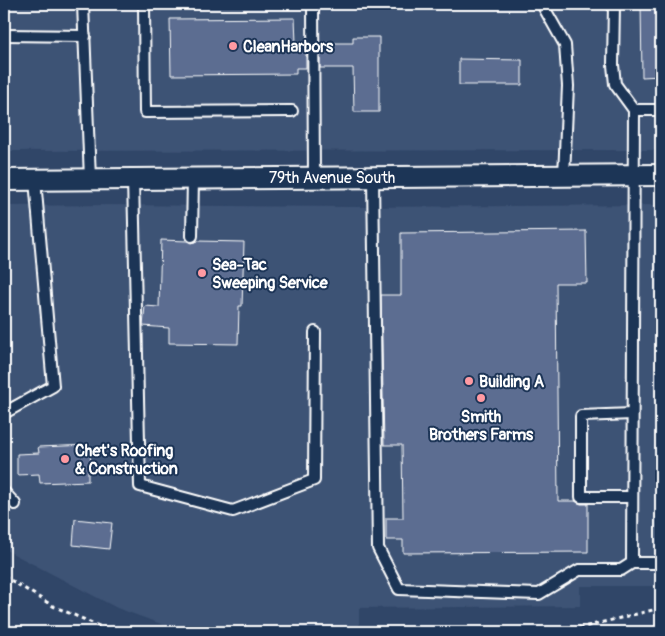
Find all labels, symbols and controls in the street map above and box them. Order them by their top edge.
place label: CleanHarbors [243,37,334,57]
marker: CleanHarbors [227,40,239,52]
street label: 79th Avenue South [269,168,395,188]
place label: Sea-Tac Sweeping Service [212,255,329,293]
marker: Sea-Tac Sweeping Service [196,267,208,279]
place label: Building A [479,372,545,392]
marker: Building A [463,375,475,387]
marker: Smith Brothers Farms [475,392,487,404]
place label: Smith Brothers Farms [429,407,534,445]
place label: Chet's Roofing & Construction [75,441,178,479]
marker: Chet's Roofing & Construction [59,453,71,465]

